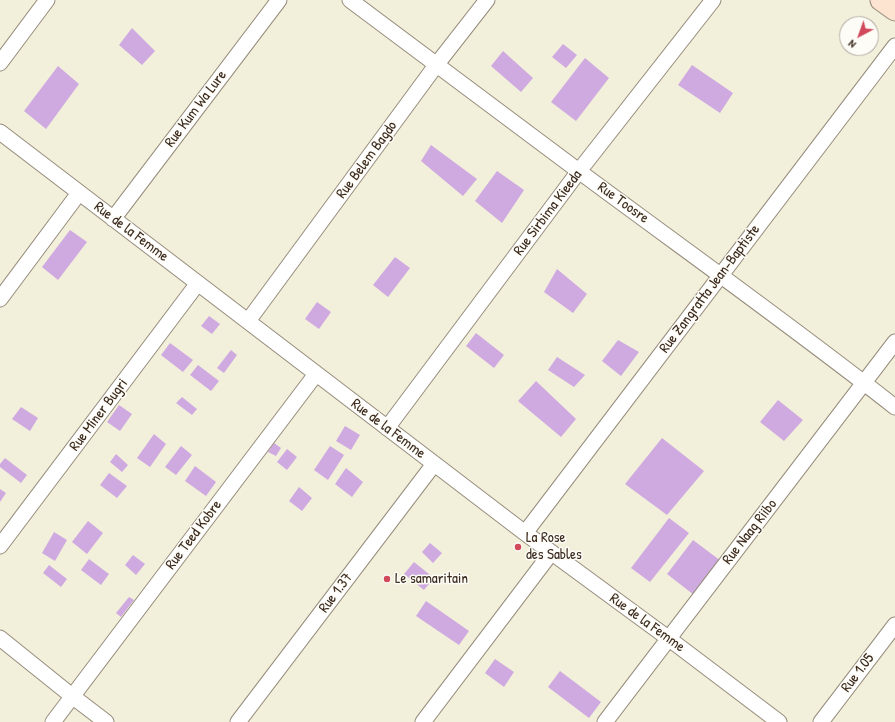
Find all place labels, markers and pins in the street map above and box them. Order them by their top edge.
place label: La Rose des Sables [526,529,582,564]
marker: La Rose des Sables [513,542,523,552]
place label: Le samaritain [395,570,468,588]
marker: Le samaritain [382,574,392,584]

